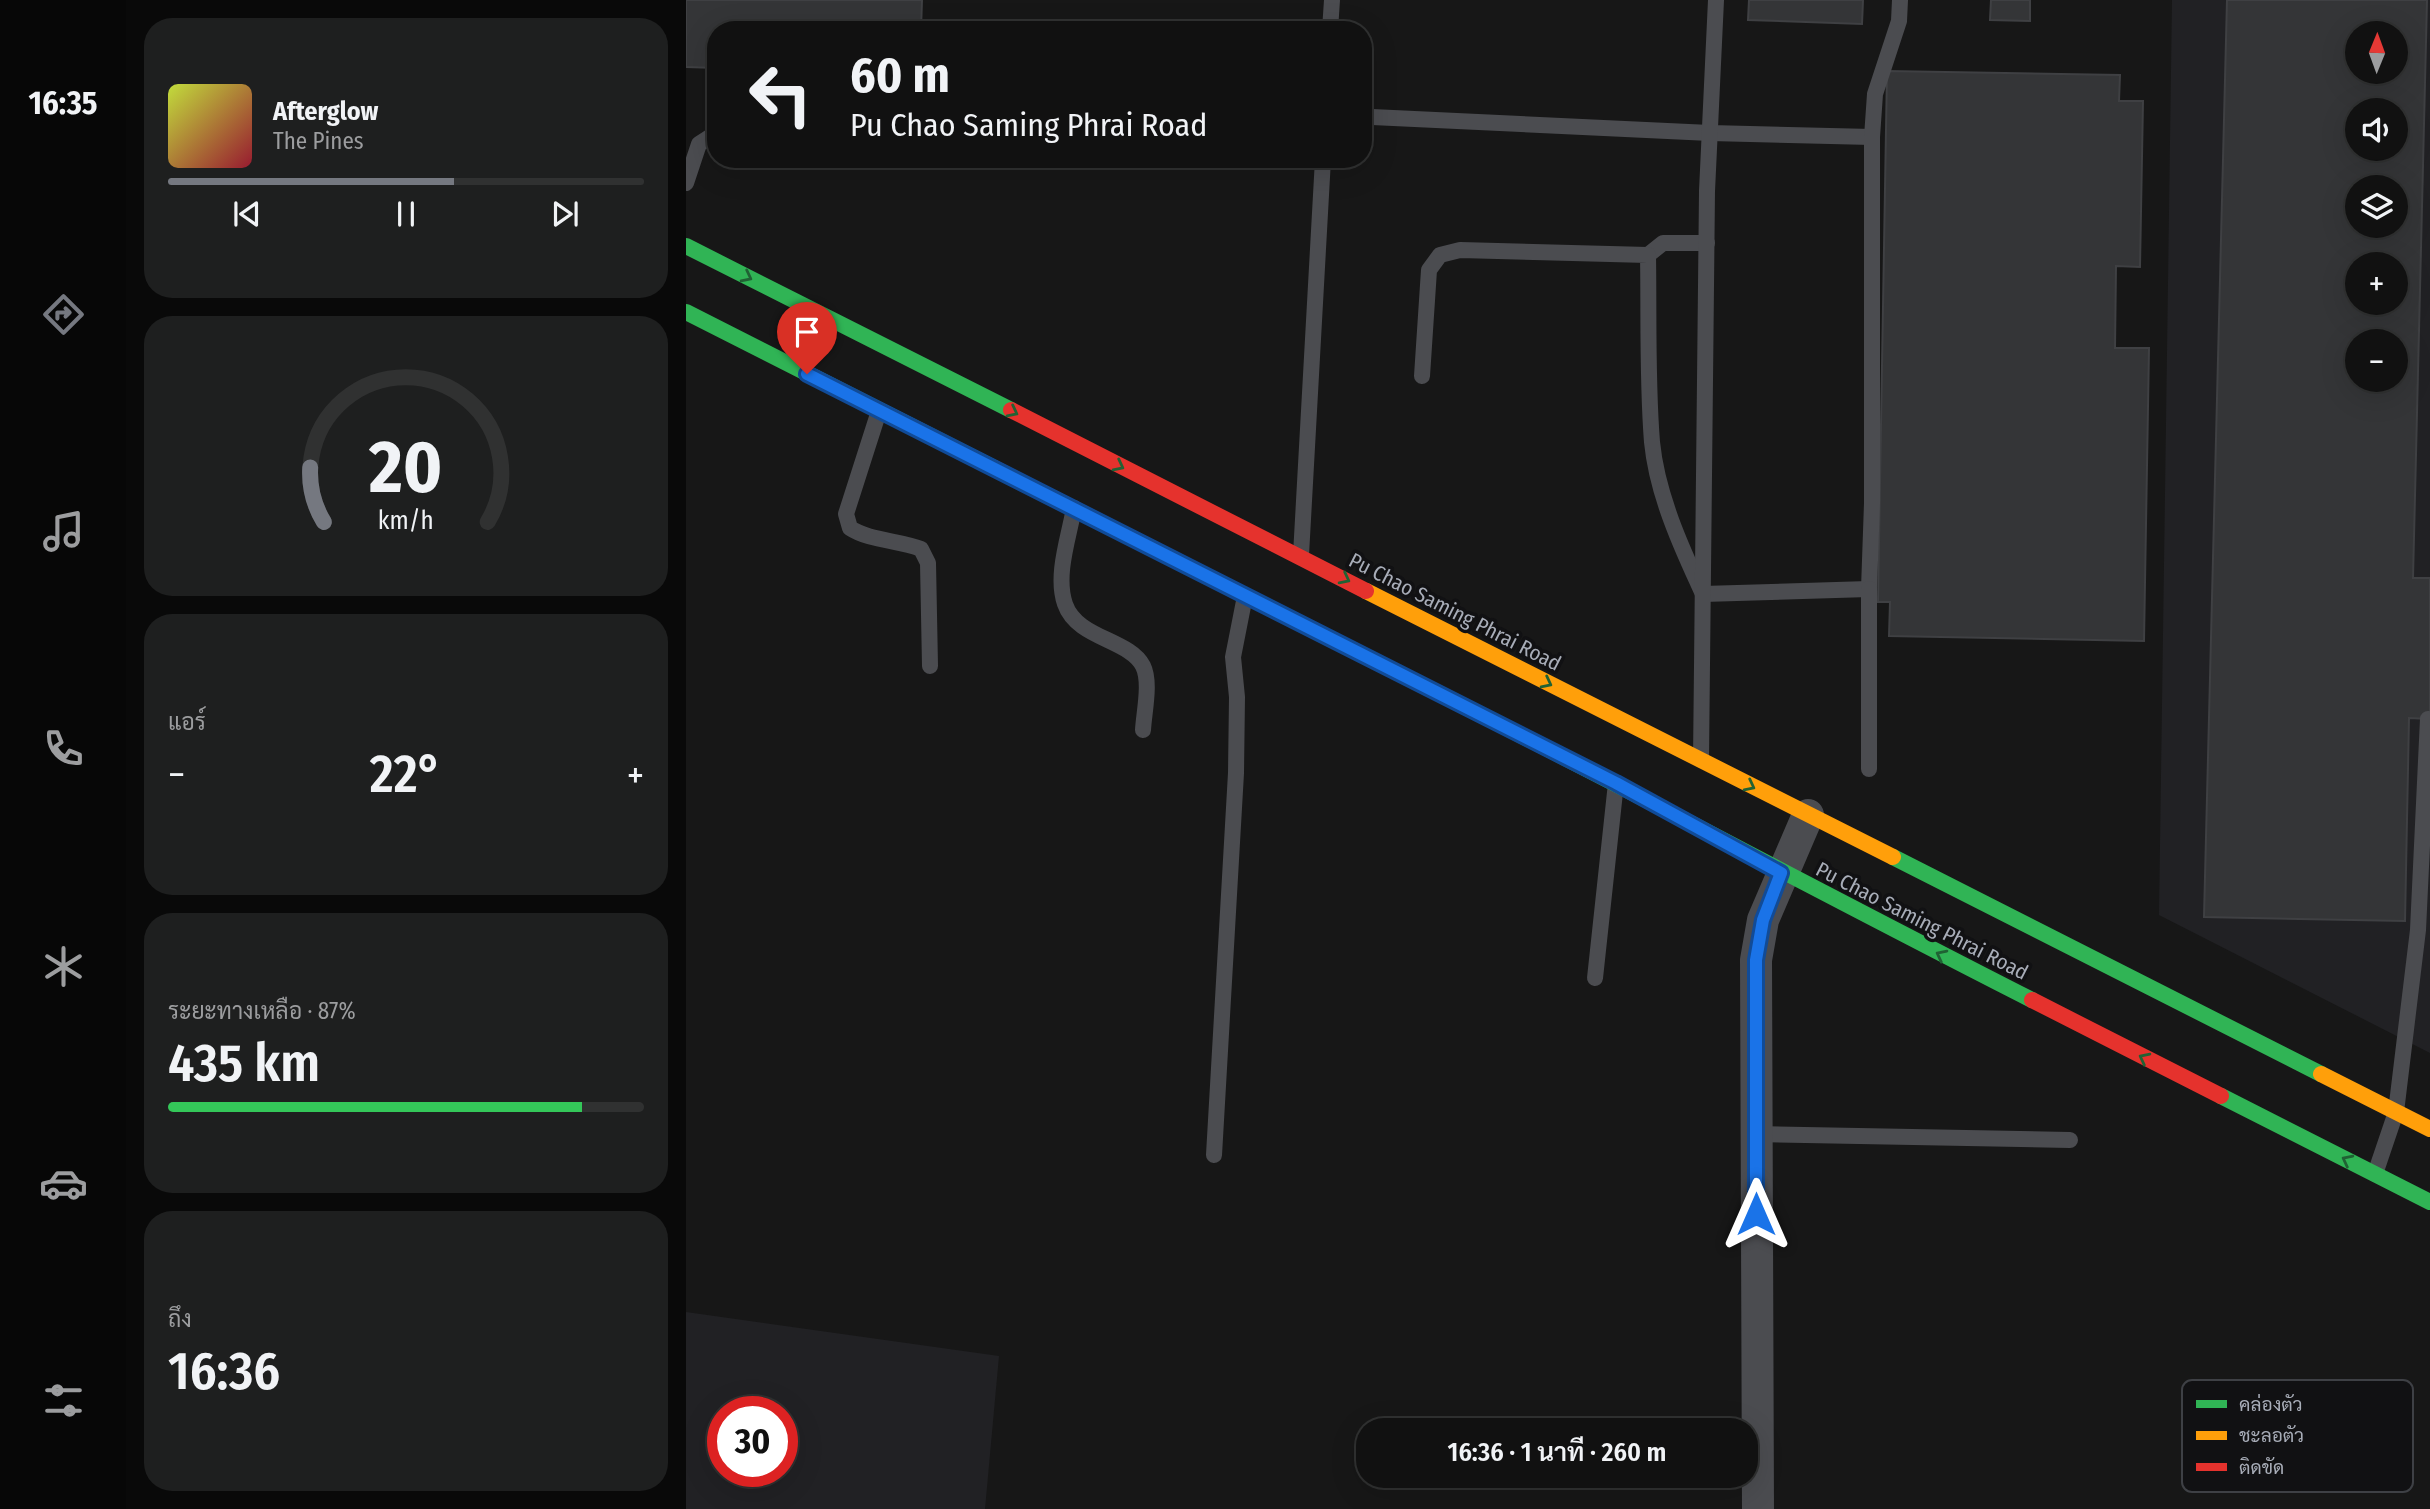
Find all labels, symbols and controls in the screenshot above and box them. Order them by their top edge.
north arrow [2345,21,2408,84]
map controls [2345,21,2408,392]
text: 60 m [850,46,950,105]
icon: left [735,49,826,140]
text: 16:35 [29,84,97,122]
text: Afterglow [273,96,378,127]
button: sound [2345,98,2408,161]
text: Pu Chao Saming Phrai Road [850,106,1207,144]
text: The Pines [273,127,364,155]
button: layers [2345,175,2408,238]
icon: previous [228,195,266,233]
icon: pause [387,195,425,233]
icon: next [546,195,584,233]
button: + [2345,252,2408,315]
one-way arrow [740,269,752,283]
icon: directions [39,290,88,339]
pin [777,302,837,374]
icon: arrive [788,313,826,351]
button: − [2345,329,2408,392]
one-way arrow [1006,404,1018,418]
text: 20 [368,425,443,512]
one-way arrow [1112,458,1125,472]
text: km/h [378,506,434,536]
icon: music [39,507,88,556]
street label: Pu Chao Saming Phrai Road [1345,547,1565,677]
one-way arrow [1338,571,1350,585]
one-way arrow [1540,674,1552,688]
text: แอร์ [168,708,206,736]
icon: phone [39,724,88,773]
text: 22° [370,743,442,806]
text: − [168,752,185,798]
text: + [627,752,644,798]
one-way arrow [1743,778,1755,792]
street label: Pu Chao Saming Phrai Road [1812,856,2032,986]
icon: climate [39,942,88,991]
one-way arrow [1936,949,1948,963]
text: ระยะทางเหลือ · 87% [168,997,356,1025]
text: 435 km [168,1032,320,1095]
one-way arrow [2139,1053,2151,1067]
one-way arrow [2342,1155,2354,1169]
icon: car [39,1159,88,1208]
position arrow [1719,1177,1793,1251]
text: ถึง [168,1305,192,1333]
text: 16:36 [168,1340,280,1403]
icon: filters [39,1376,88,1425]
legend [2182,1380,2413,1492]
text: คล่องตัว [2239,1393,2303,1416]
speed limit sign: 30 [707,1396,798,1487]
text: ชะลอตัว [2239,1424,2304,1447]
text: 16:36 · 1 นาที · 260 m [1448,1437,1666,1468]
text: ติดขัด [2239,1456,2284,1479]

